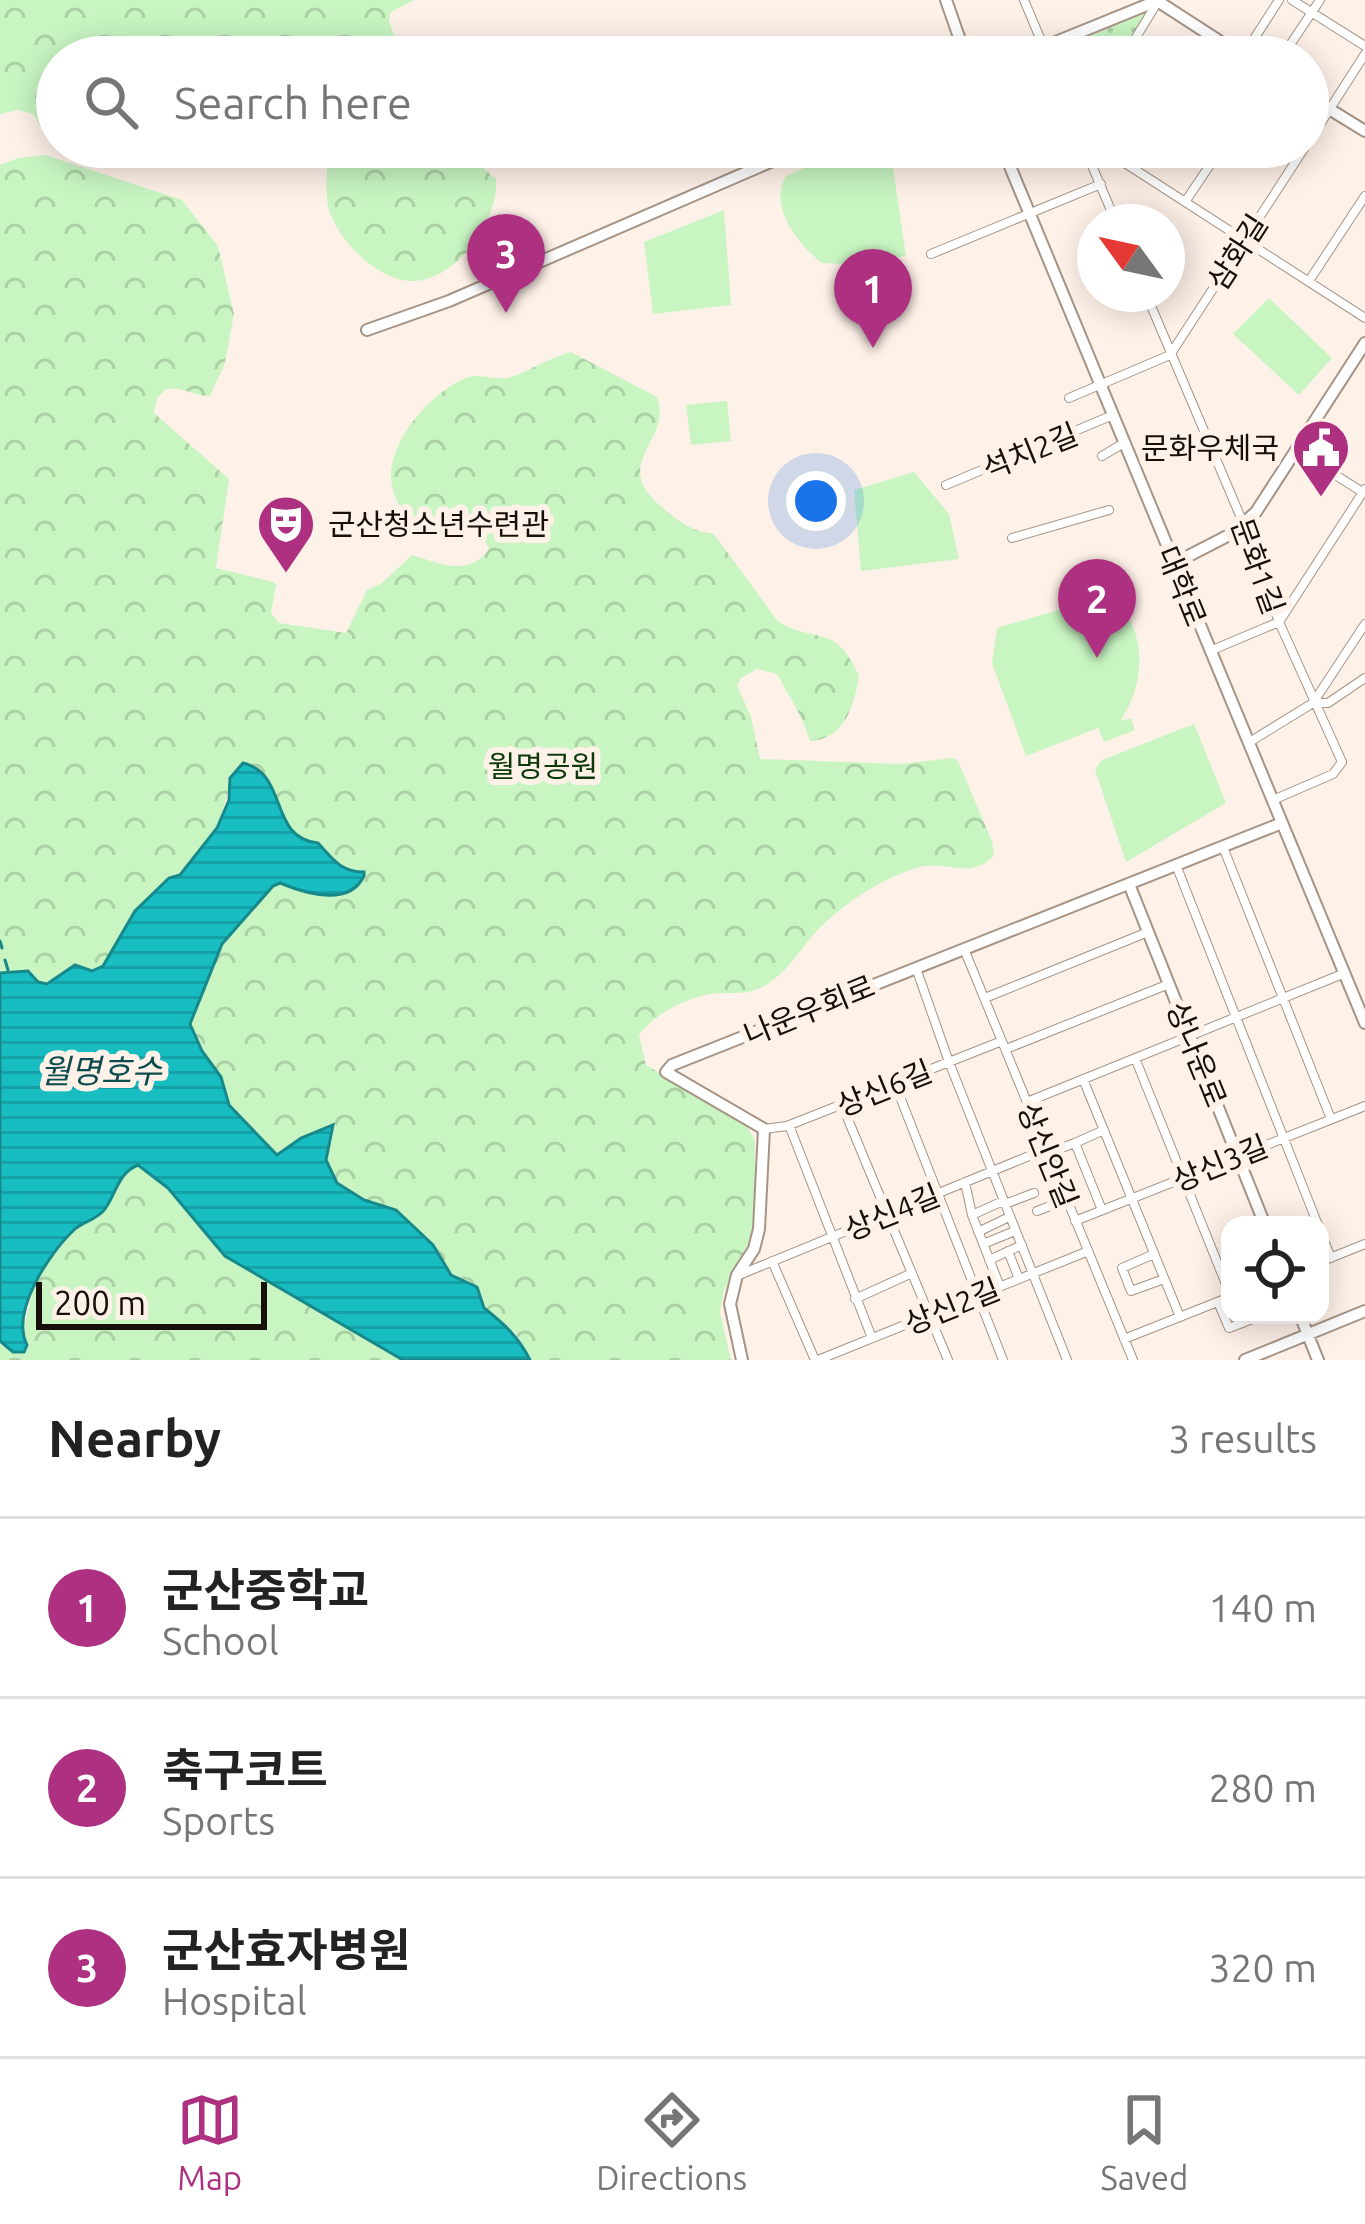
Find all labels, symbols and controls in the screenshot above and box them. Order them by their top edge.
search box [36,36,1329,168]
icon: search [78,69,144,135]
text: Search here [174,77,412,128]
north arrow [1077,204,1185,312]
street label: 삼화길 [1200,208,1274,296]
pin: 3 [467,214,545,313]
pin: 1 [834,249,912,348]
street label: 석치2길 [977,417,1083,485]
public building icon: 문화우체국 [1290,417,1352,499]
place label: 문화우체국 [1141,431,1279,465]
your location [786,471,846,531]
theatre icon: 군산청소년수련관 [255,493,317,575]
place label: 군산청소년수련관 [328,507,549,541]
street label: 문화1길 [1225,513,1291,619]
street label: 대학로 [1151,541,1213,631]
pin: 2 [1058,559,1136,658]
park label: 월명공원 [488,749,598,783]
street label: 나운우회로 [739,968,879,1052]
street label: 상나운로 [1161,996,1233,1112]
water label: 월명호수 [40,1052,163,1089]
street label: 상신6길 [831,1054,937,1122]
street label: 상신안길 [1012,1097,1084,1213]
street label: 상신3길 [1167,1129,1273,1197]
street label: 상신4길 [839,1178,945,1246]
map controls [1221,1216,1329,1324]
button: locate [1221,1216,1329,1324]
street label: 상신2길 [899,1272,1005,1340]
scale bar [36,1276,267,1329]
text: 200 m [54,1284,146,1321]
text: Nearby [48,1409,221,1467]
text: 3 results [1168,1417,1317,1460]
text: 군산중학교 [162,1564,369,1615]
text: 1 [76,1586,98,1629]
text: 140 m [1208,1586,1317,1629]
text: School [162,1619,279,1662]
text: 축구코트 [162,1744,328,1795]
text: 2 [76,1766,98,1809]
text: 280 m [1208,1766,1317,1809]
text: Sports [162,1799,275,1842]
text: 군산효자병원 [162,1924,410,1975]
text: 3 [76,1946,98,1989]
text: 320 m [1208,1946,1317,1989]
text: Hospital [162,1979,307,2022]
tab: Map [177,2087,243,2196]
tab: Directions [596,2087,747,2196]
tab: Saved [1100,2087,1188,2196]

